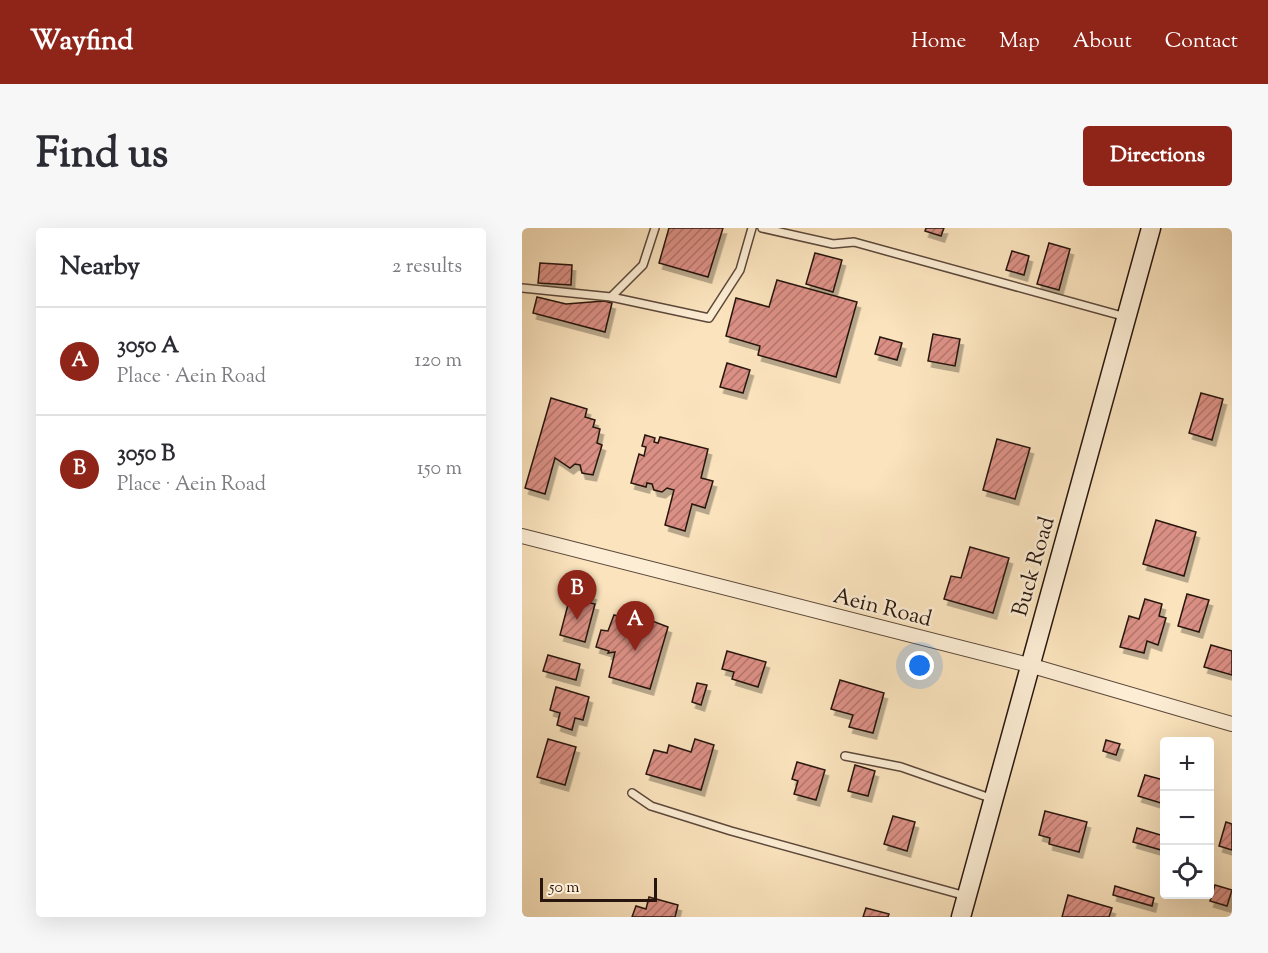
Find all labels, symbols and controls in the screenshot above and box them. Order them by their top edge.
text: Wayfind [30,22,133,62]
text: Home [911,27,966,57]
text: Map [999,27,1040,57]
text: About [1073,27,1132,57]
text: Contact [1165,27,1238,57]
text: Find us [36,126,168,186]
button: Directions [1083,126,1232,186]
text: Nearby [60,249,140,286]
text: 2 results [392,253,462,282]
text: 3050 A [117,331,179,363]
text: A [71,347,88,376]
text: 120 m [414,347,462,376]
text: Place · Aein Road [117,363,266,392]
text: 3050 B [117,439,175,471]
text: B [73,455,86,484]
text: 150 m [417,455,462,484]
text: Place · Aein Road [117,471,266,500]
street label: Buck Road [1005,513,1064,621]
pin: B [558,570,596,620]
street label: Aein Road [830,581,935,637]
pin: A [616,602,654,651]
your location [905,651,934,680]
map controls [1160,737,1214,899]
button: + [1160,737,1214,791]
button: − [1160,791,1214,845]
button: locate [1160,845,1214,899]
scale bar [540,875,657,902]
text: 50 m [549,877,580,900]

